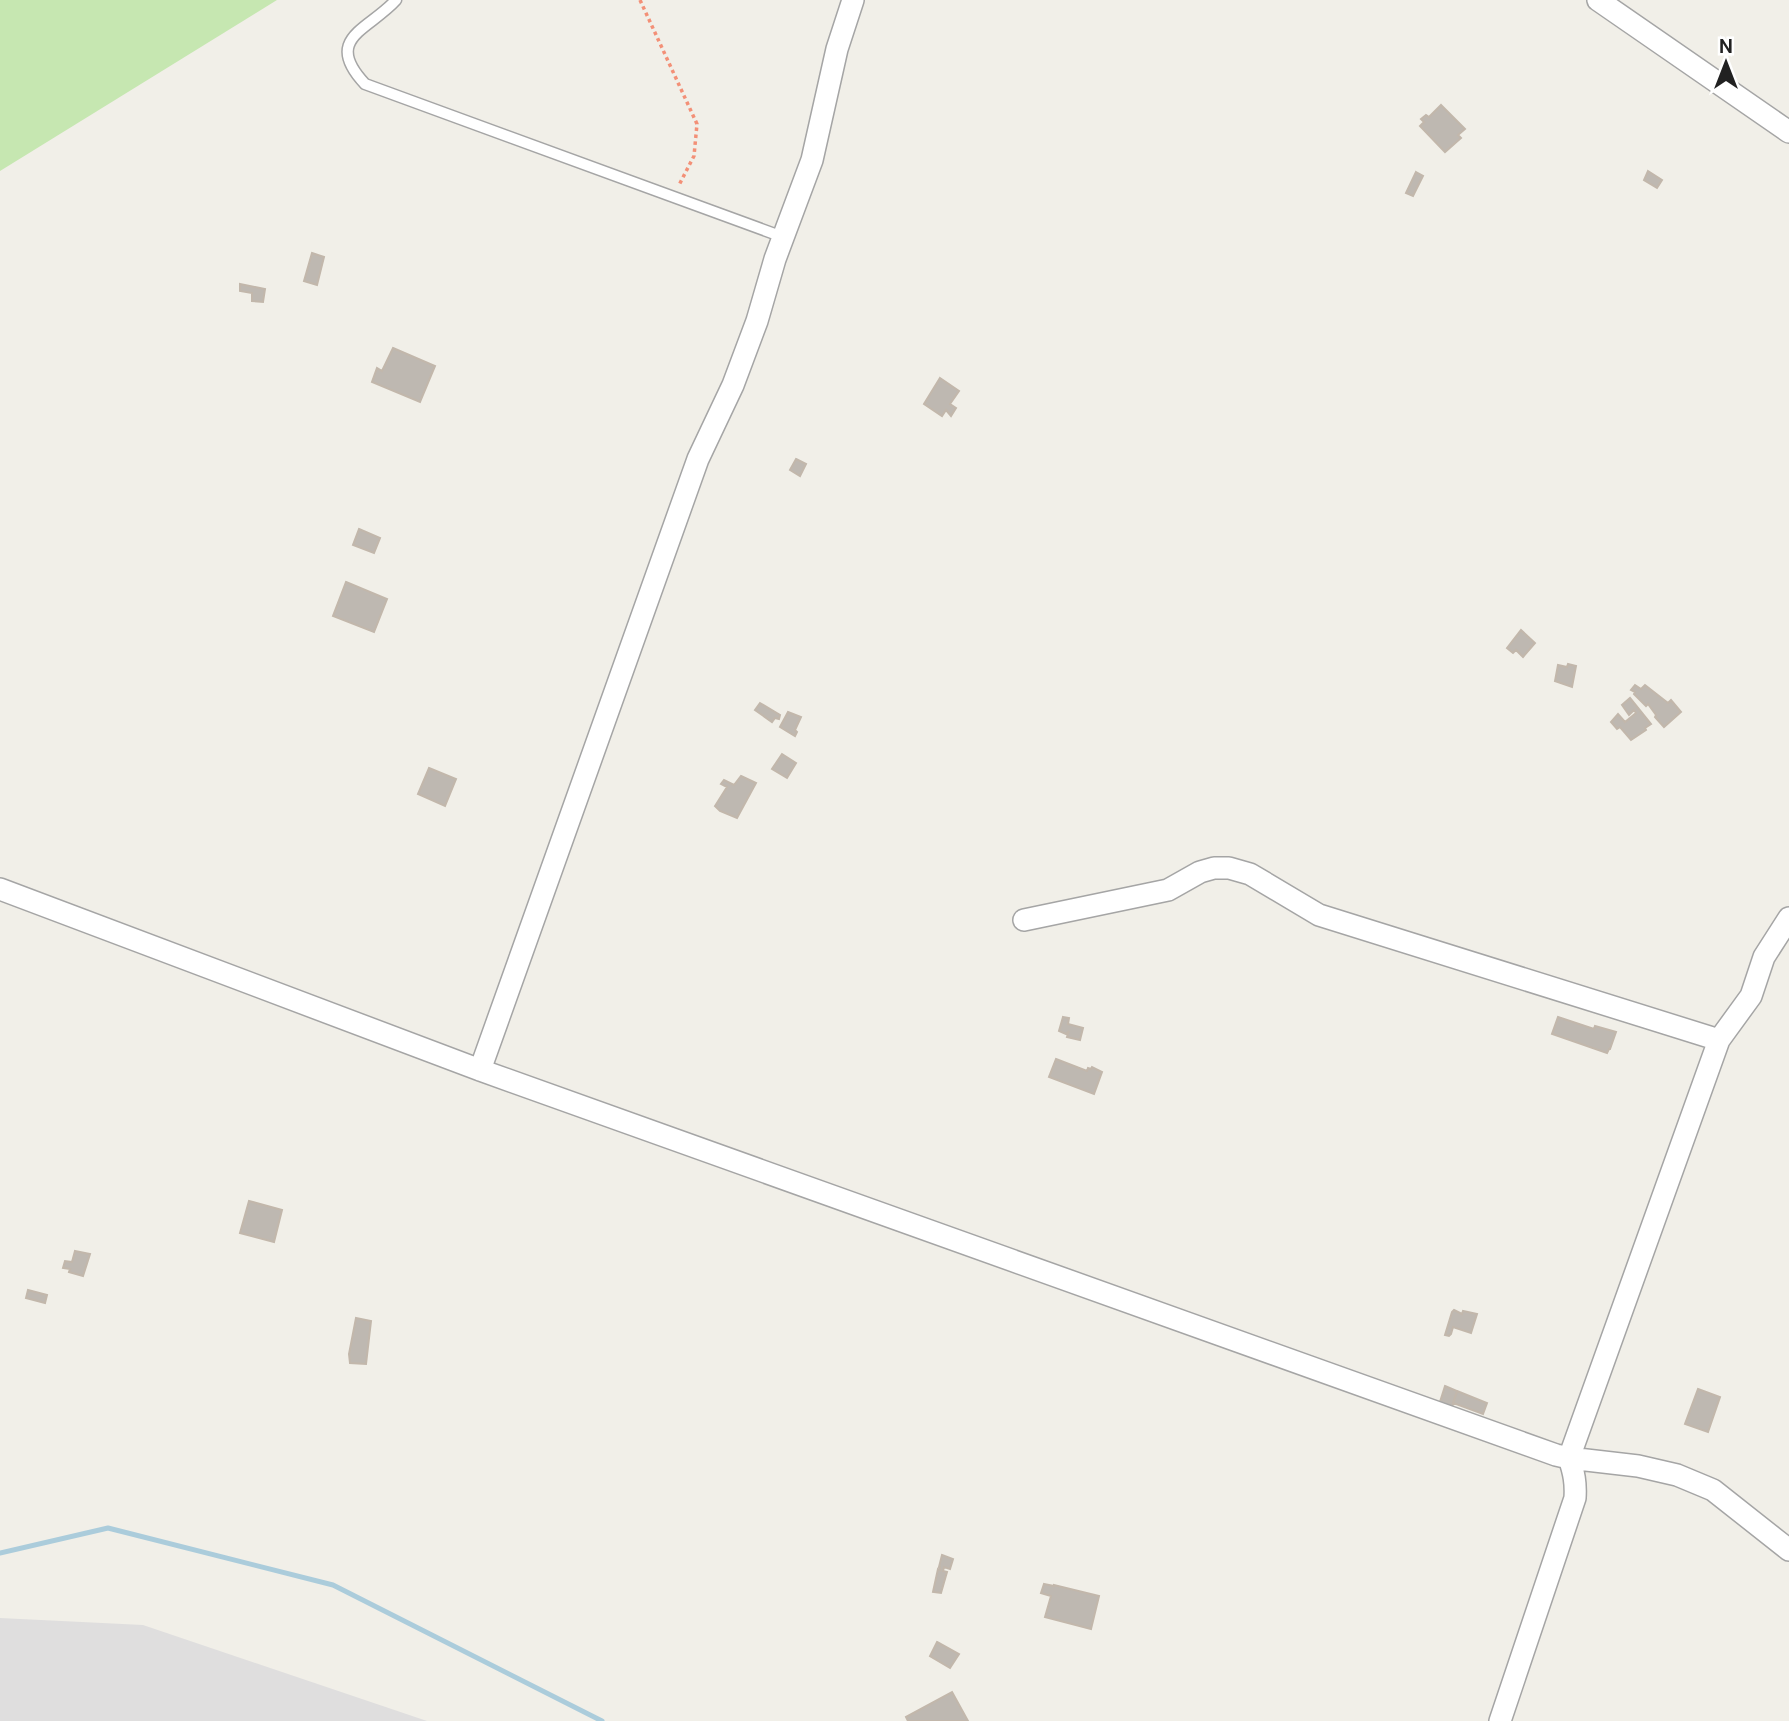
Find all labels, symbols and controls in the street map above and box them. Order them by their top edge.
north arrow [1691,28,1761,98]
text: N [1719,34,1733,59]

